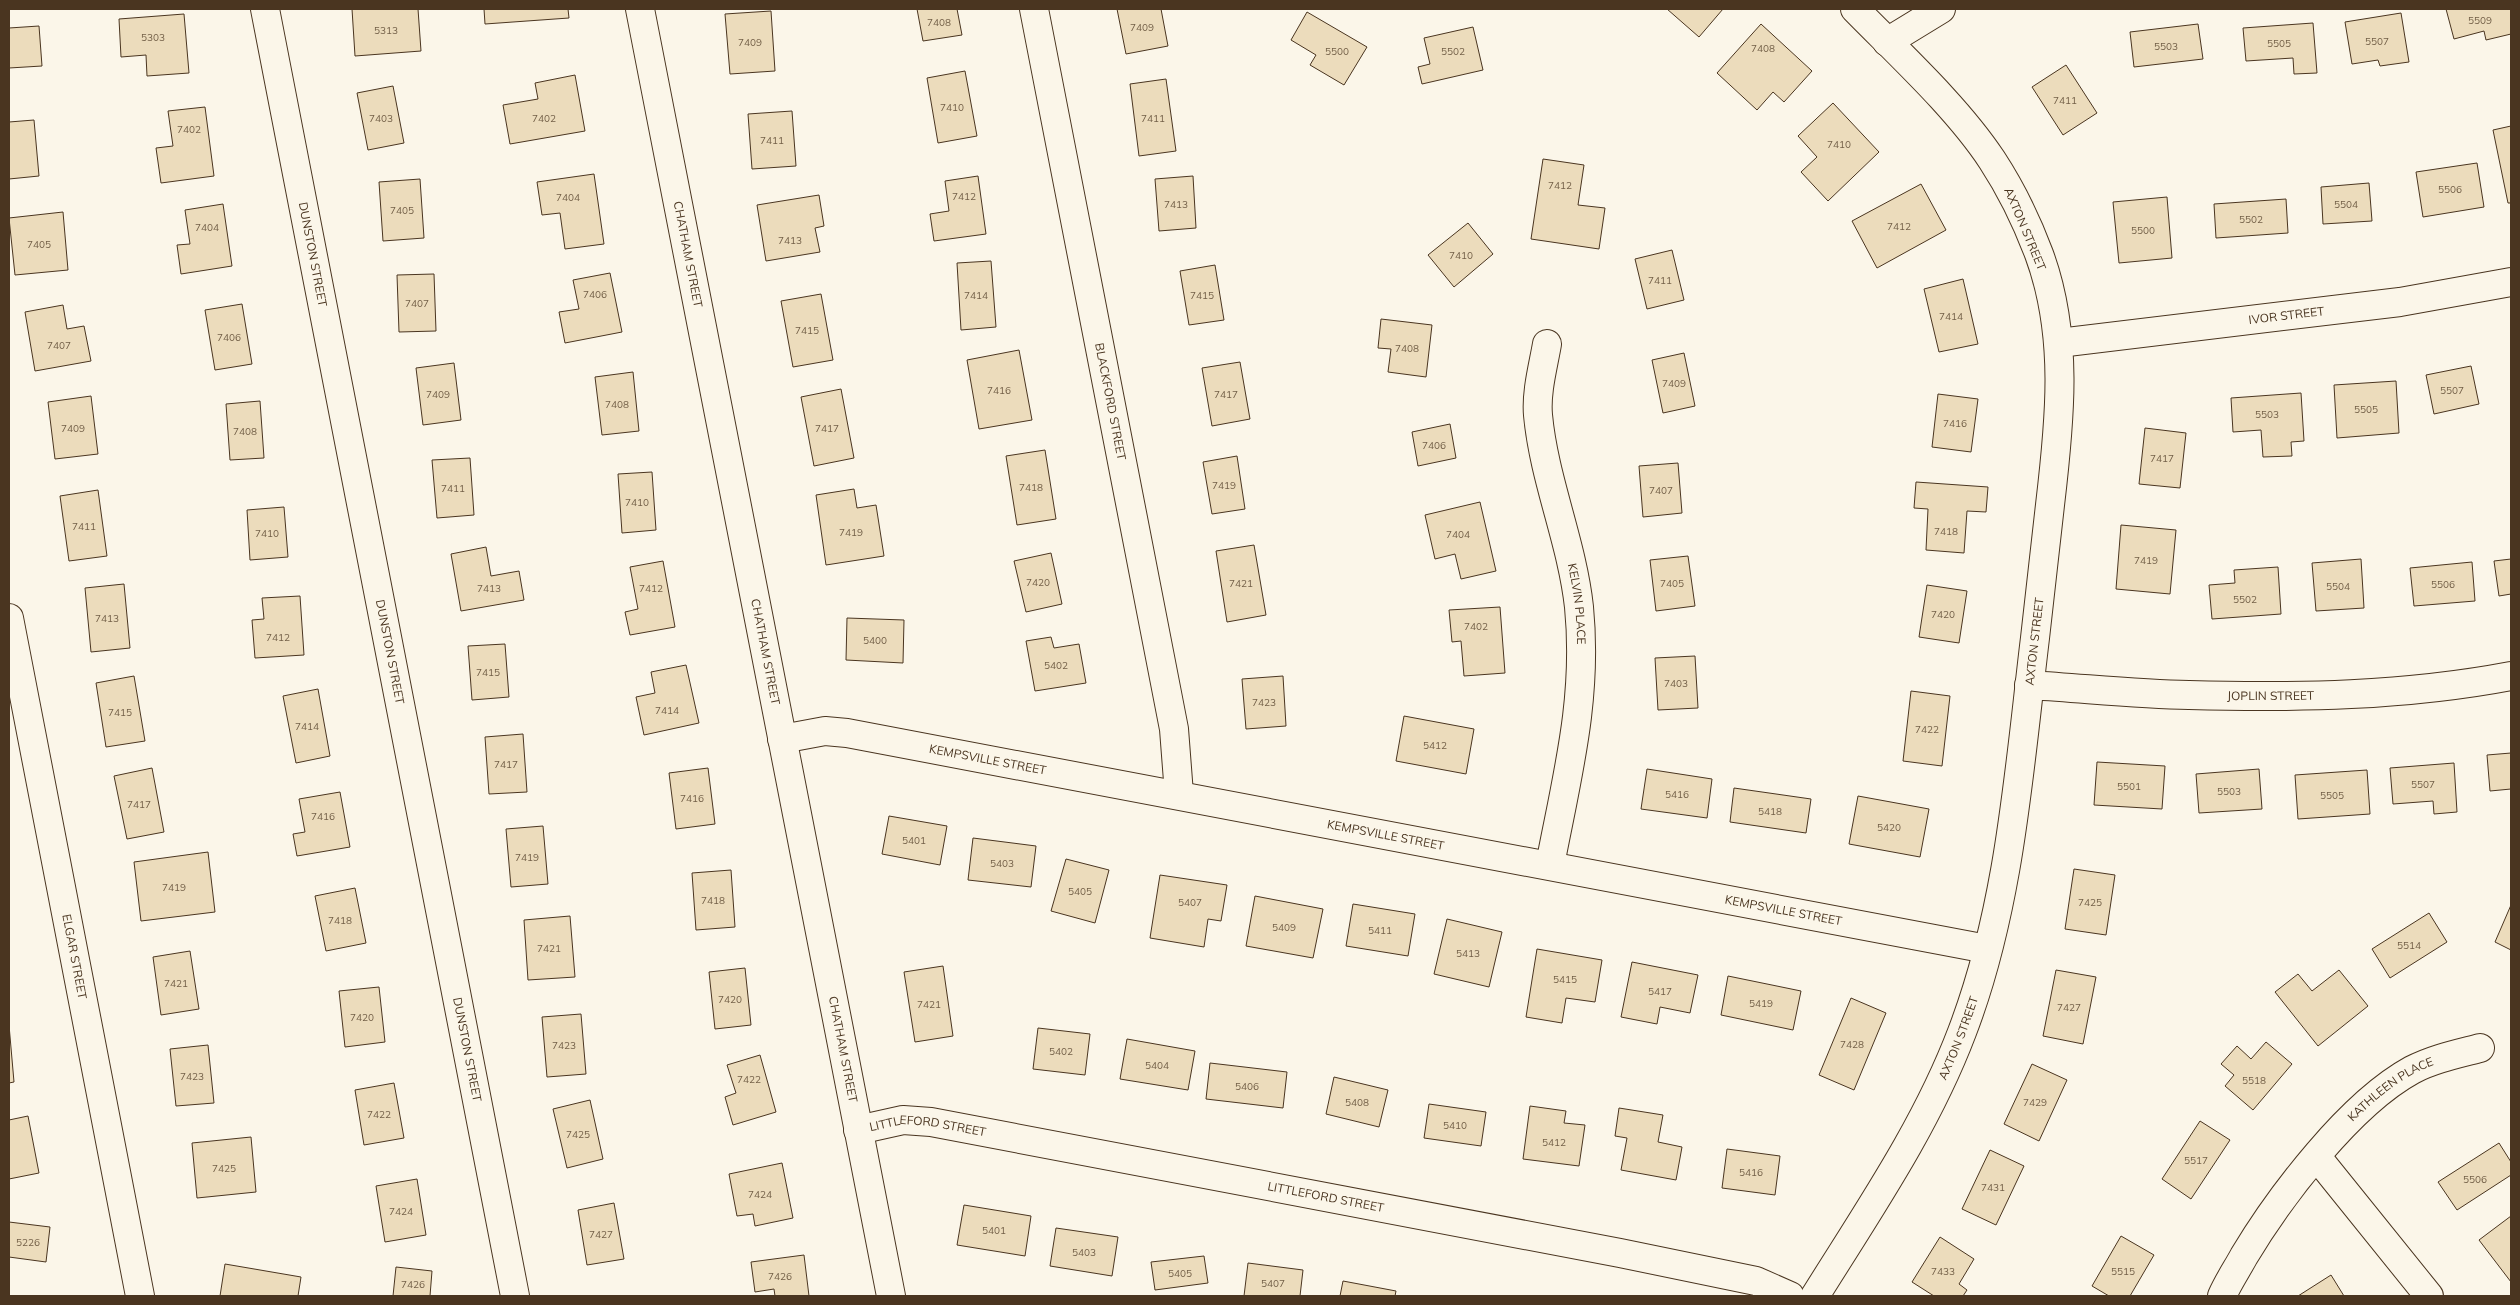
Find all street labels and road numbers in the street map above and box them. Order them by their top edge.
street label: AXTON STREET [2001,185,2050,273]
street label: CHATHAM STREET [671,200,706,310]
street label: DUNSTON STREET [296,201,331,309]
street label: IVOR STREET [2248,303,2326,327]
street label: BLACKFORD STREET [1092,342,1130,462]
street label: KELVIN PLACE [1565,562,1589,645]
street label: AXTON STREET [2022,596,2047,686]
street label: CHATHAM STREET [748,597,784,707]
street label: DUNSTON STREET [373,598,408,706]
street label: JOPLIN STREET [2227,687,2315,703]
street label: KEMPSVILLE STREET [928,741,1048,778]
street label: KEMPSVILLE STREET [1326,816,1446,853]
street label: KEMPSVILLE STREET [1724,892,1844,929]
street label: ELGAR STREET [59,913,91,1001]
street label: AXTON STREET [1935,993,1981,1082]
street label: CHATHAM STREET [826,995,861,1105]
street label: DUNSTON STREET [450,996,485,1104]
street label: KATHLEEN PLACE [2344,1054,2435,1124]
street label: LITTLEFORD STREET [868,1112,988,1139]
street label: LITTLEFORD STREET [1266,1178,1386,1215]

